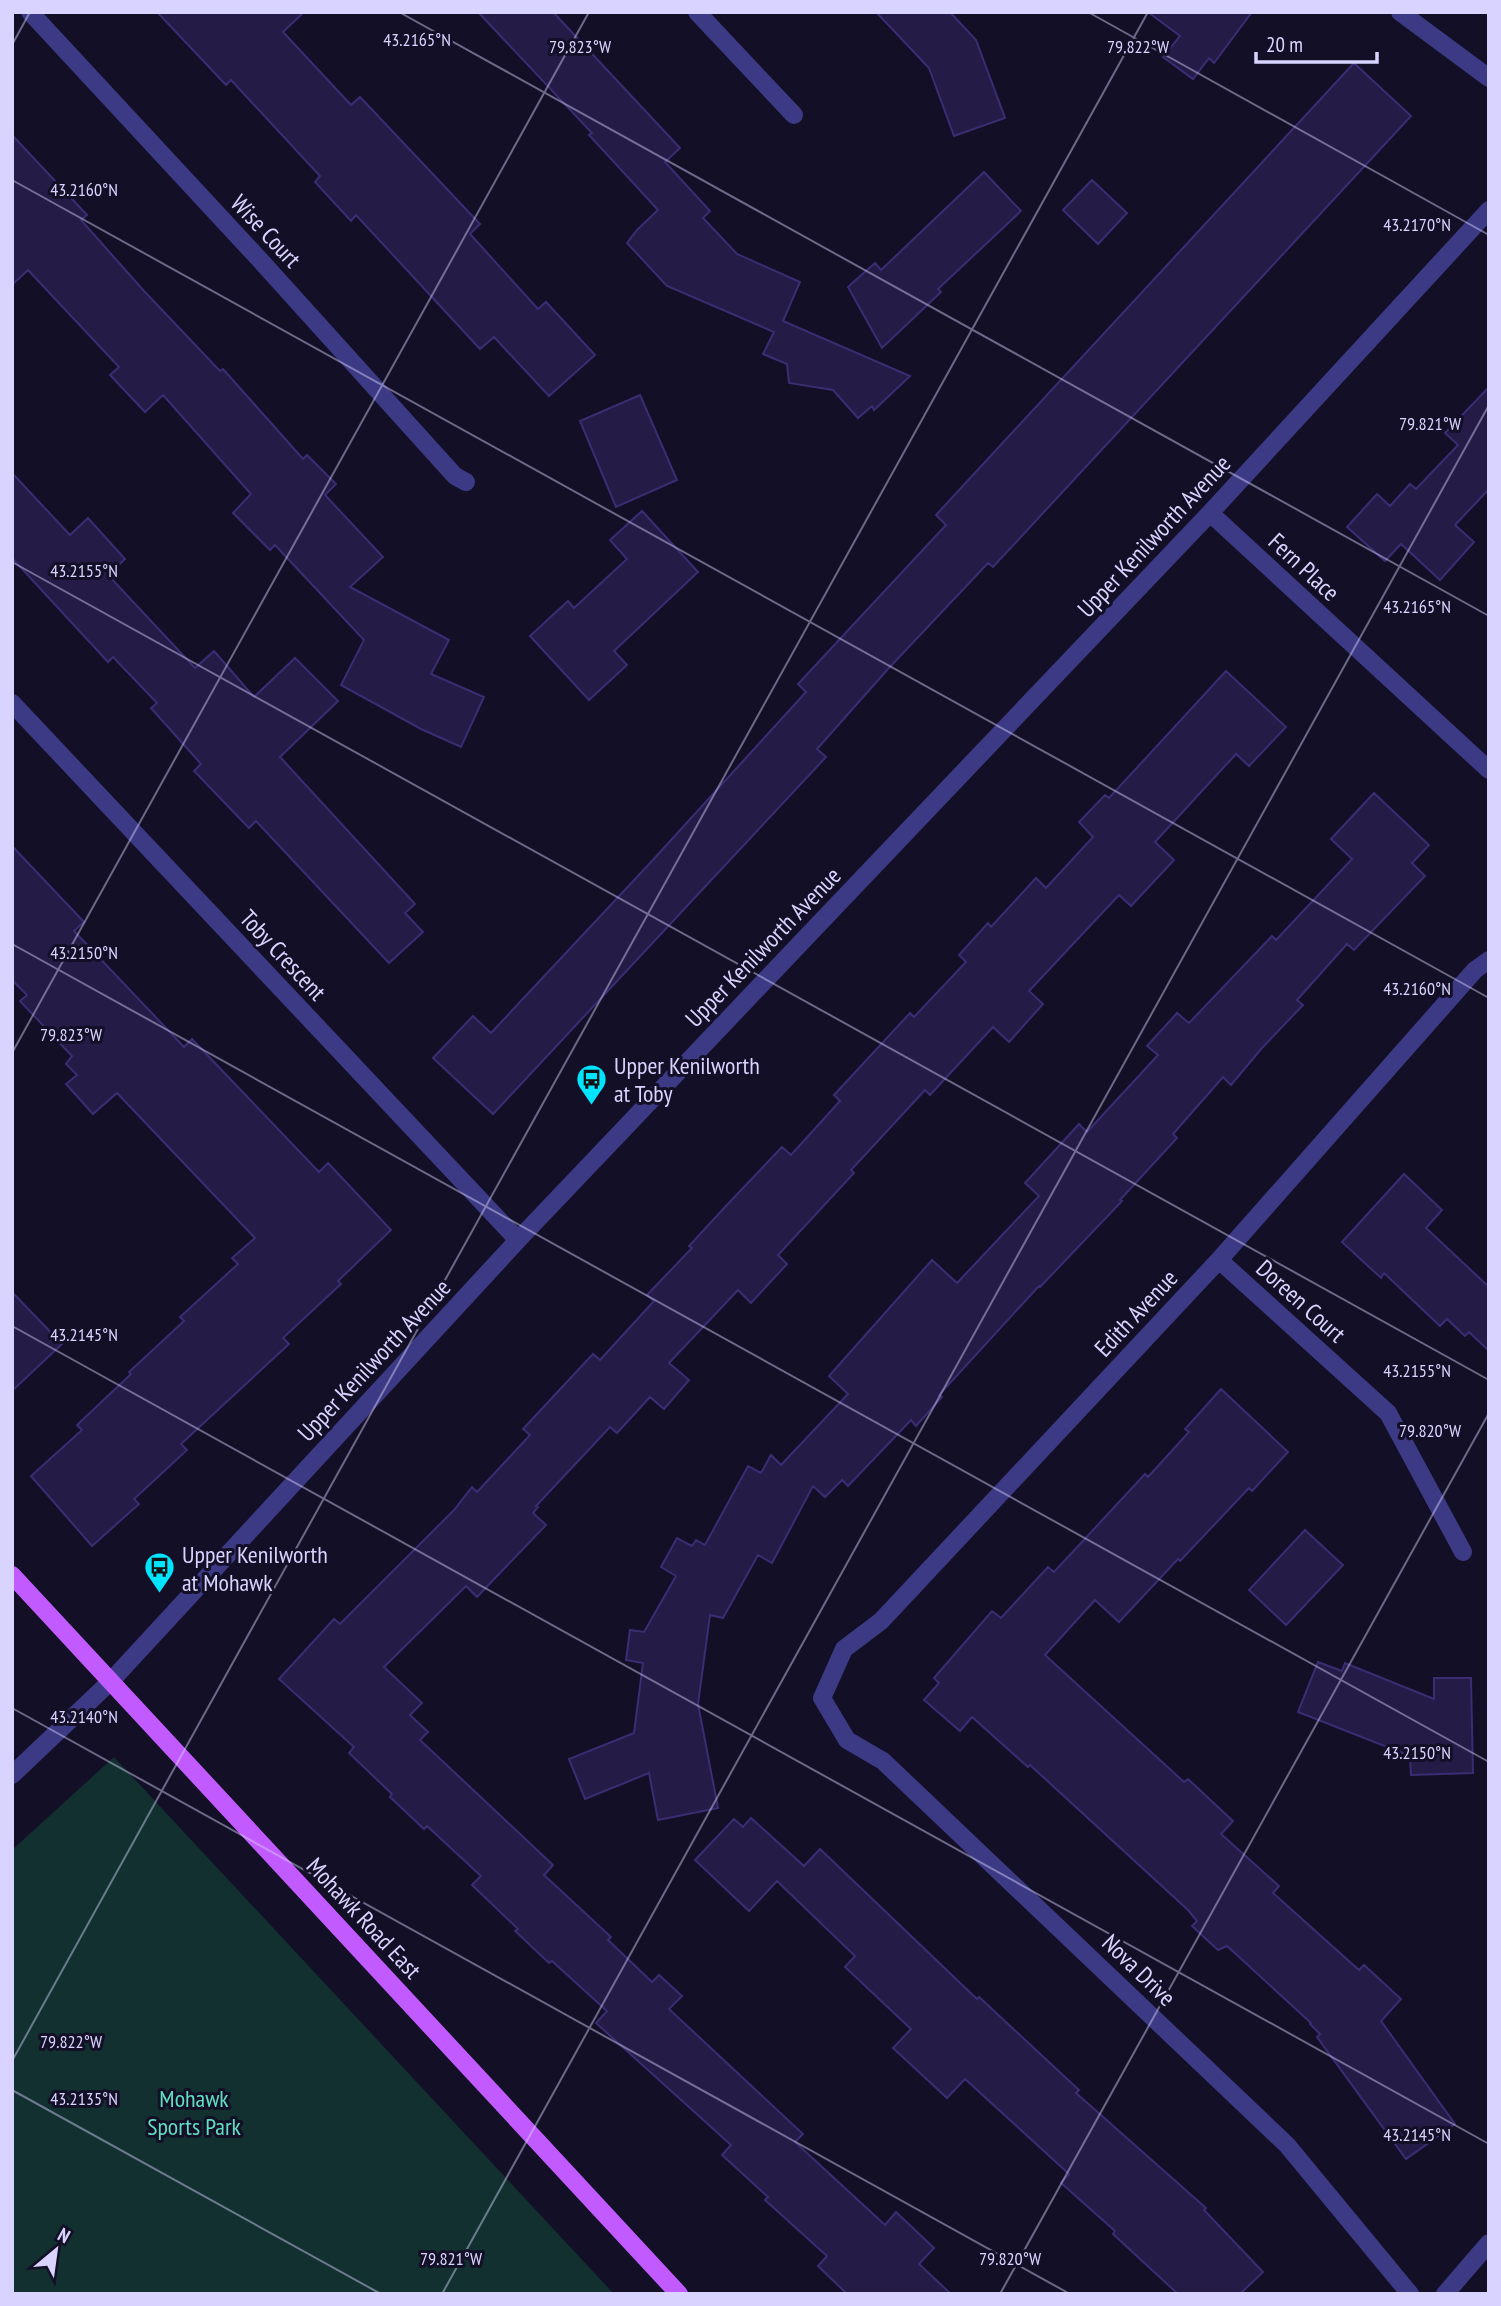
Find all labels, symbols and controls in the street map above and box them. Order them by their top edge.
scale bar [1256,21,1377,65]
text: 43.2165°N [383,28,451,51]
text: 20 m [1266,31,1303,58]
text: 79.823°W [549,35,611,58]
text: 79.822°W [1107,35,1169,58]
text: 43.2160°N [50,178,118,201]
street label: Wise Court [224,188,308,275]
text: 43.2170°N [1383,213,1451,236]
text: 79.821°W [1399,412,1461,435]
street label: Upper Kenilworth Avenue [1071,448,1237,624]
street label: Fern Place [1262,526,1346,608]
text: 43.2155°N [50,559,118,582]
text: 43.2165°N [1383,595,1451,618]
street label: Upper Kenilworth Avenue [679,860,847,1034]
street label: Toby Crescent [233,903,333,1007]
text: 43.2150°N [50,941,118,964]
text: 43.2160°N [1383,977,1451,1000]
text: 79.823°W [40,1023,102,1046]
place label: Upper Kenilworth at Toby [614,1050,760,1109]
bus stop icon: Upper Kenilworth at Toby [574,1062,608,1106]
street label: Doreen Court [1250,1253,1352,1349]
street label: Edith Avenue [1088,1263,1184,1363]
street label: Upper Kenilworth Avenue [291,1272,457,1448]
text: 43.2145°N [50,1323,118,1346]
text: 43.2155°N [1383,1359,1451,1382]
text: 79.820°W [1399,1419,1461,1442]
place label: Upper Kenilworth at Mohawk [182,1539,328,1598]
bus stop icon: Upper Kenilworth at Mohawk [142,1551,176,1595]
text: 43.2140°N [50,1705,118,1728]
text: 43.2150°N [1383,1741,1451,1764]
street label: Mohawk Road East [300,1851,428,1985]
street label: Nova Drive [1096,1927,1182,2013]
text: 79.822°W [40,2030,102,2053]
park label: Mohawk Sports Park [147,2083,242,2142]
text: 43.2135°N [50,2087,118,2110]
text: 43.2145°N [1383,2123,1451,2146]
north arrow [21,2215,91,2285]
text: N [54,2222,75,2248]
text: 79.821°W [420,2247,482,2270]
text: 79.820°W [979,2247,1041,2270]

